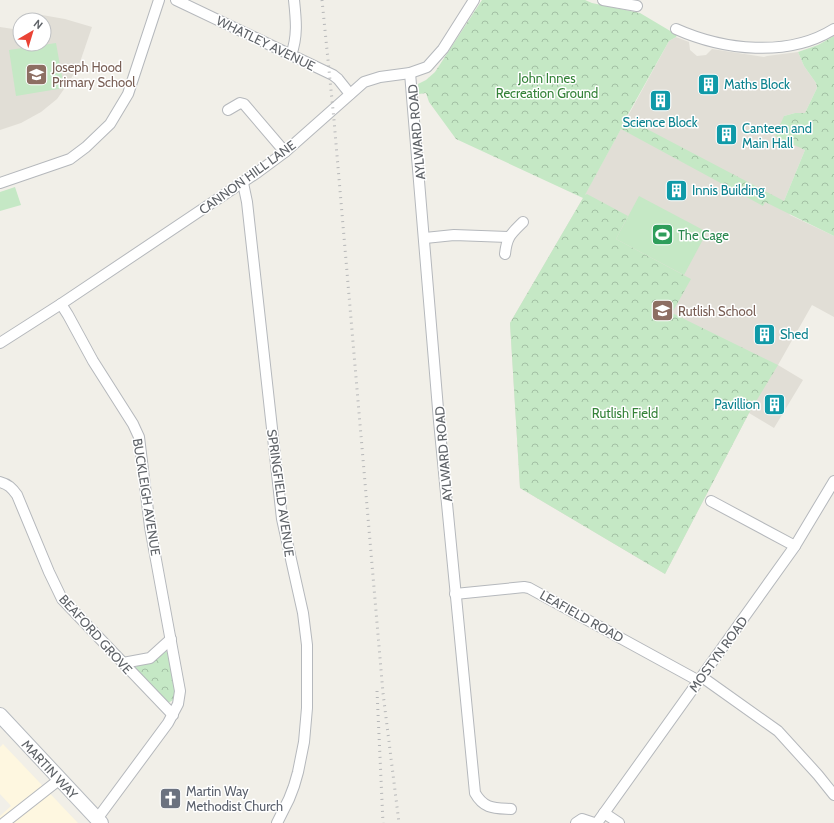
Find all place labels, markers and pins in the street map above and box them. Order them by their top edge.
place label: Joseph Hood Primary School [51,59,135,90]
school or university icon: Joseph Hood Primary School [24,61,50,87]
building icon: Maths Block [696,71,722,97]
place label: Maths Block [724,76,790,92]
building icon: Science Block [647,87,673,113]
place label: Science Block [622,114,698,130]
place label: Canteen and Main Hall [742,120,812,151]
building icon: Canteen and Main Hall [713,122,739,148]
building icon: Innis Building [664,177,690,203]
place label: Innis Building [692,182,765,198]
sports icon: The Cage [649,222,675,248]
place label: The Cage [678,227,729,243]
school or university icon: Rutlish School [650,298,676,324]
place label: Rutlish School [678,303,756,319]
building icon: Shed [752,321,778,347]
place label: Shed [780,326,808,342]
building icon: Pavillion [762,391,788,417]
place label: Pavillion [714,396,760,412]
place label: Martin Way Methodist Church [186,783,283,814]
church icon: Martin Way Methodist Church [158,785,184,811]

